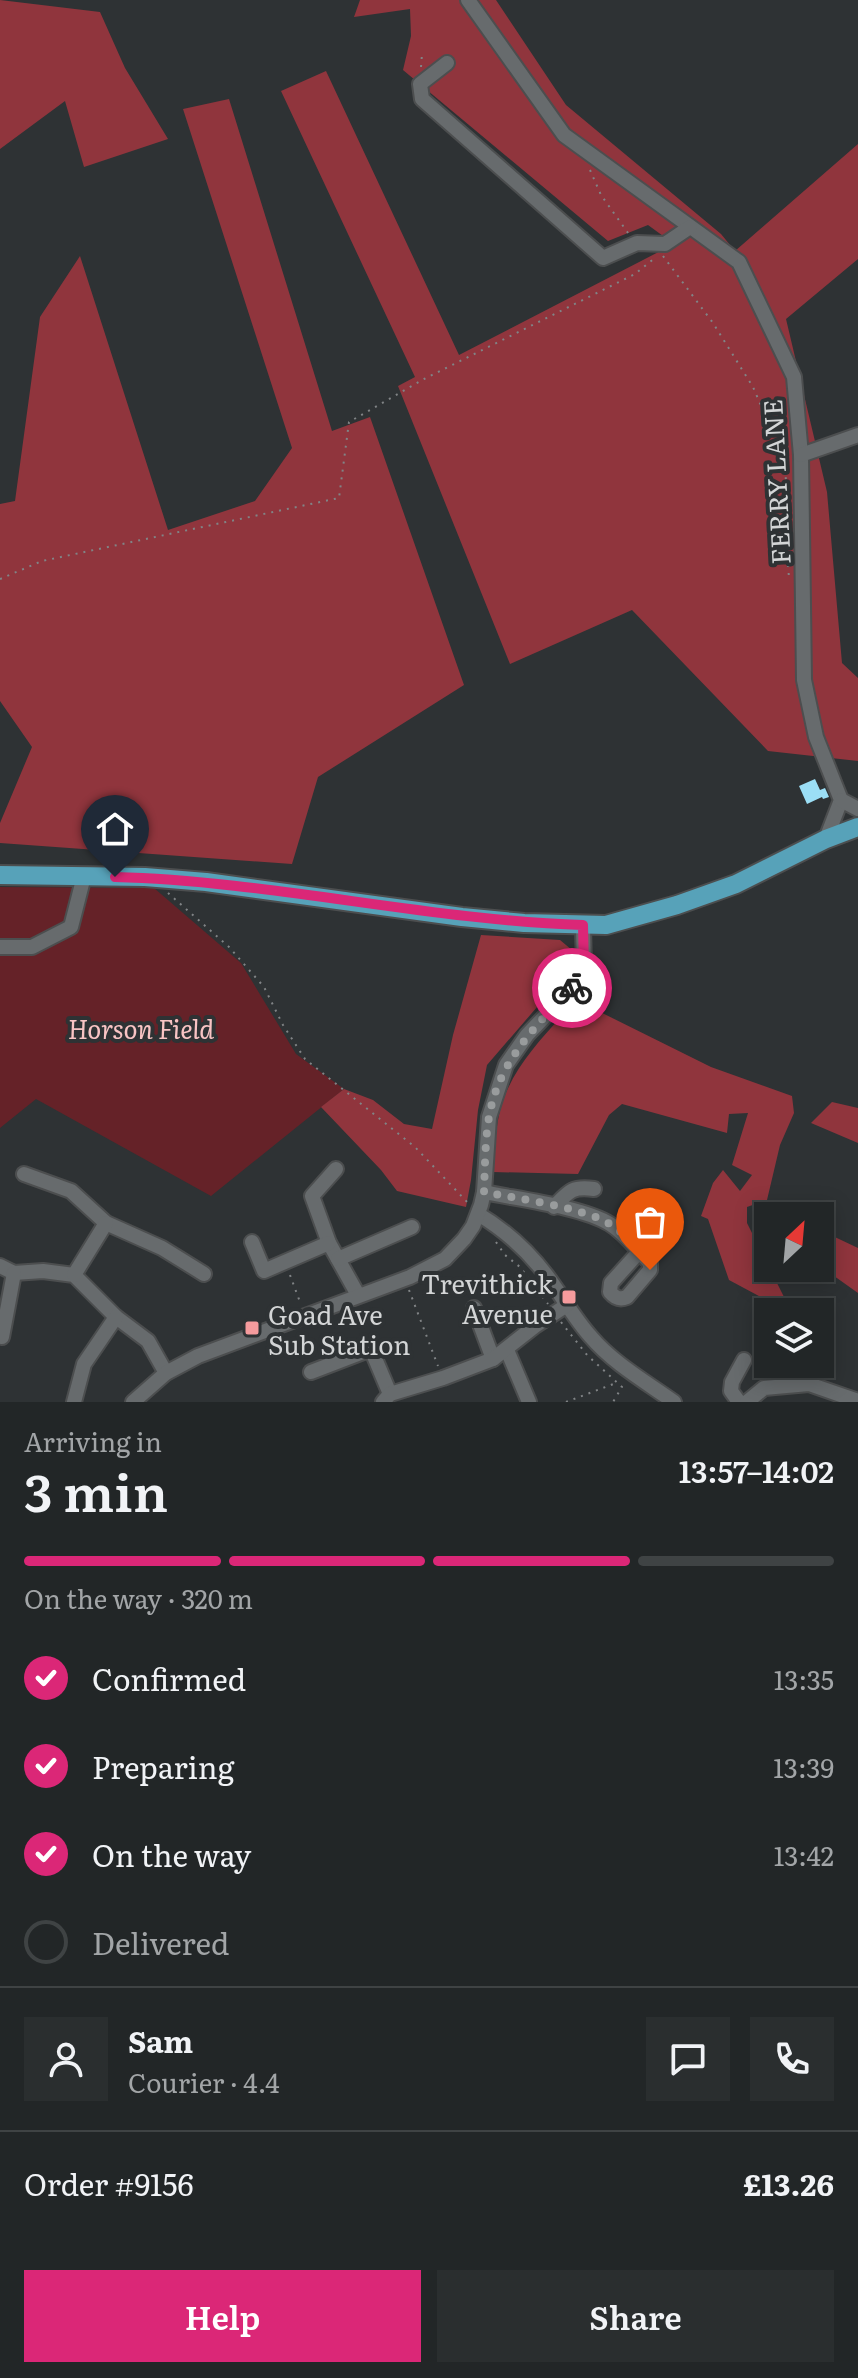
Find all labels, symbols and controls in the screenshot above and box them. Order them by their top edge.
street label: FERRY LANE [751,398,799,566]
pin [81,795,149,877]
icon: home [93,807,137,851]
courier [532,948,612,1028]
icon: bike [550,966,594,1010]
park label: Horson Field [68,1008,214,1047]
pin [616,1188,684,1270]
icon: bag [628,1200,672,1244]
north arrow [754,1202,834,1282]
map controls [754,1202,834,1378]
place label: Trevithick Avenue [421,1263,554,1332]
marker: Trevithick Avenue [560,1288,578,1306]
place label: Goad Ave Sub Station [268,1294,410,1363]
button: layers [754,1298,834,1378]
marker: Goad Ave Sub Station [243,1319,261,1337]
text: Arriving in [24,1421,162,1460]
text: 13:57–14:02 [679,1448,834,1492]
text: 3 min [24,1451,168,1528]
text: On the way · 320 m [24,1578,253,1617]
icon: check [24,1656,68,1700]
text: Confirmed [92,1656,246,1700]
text: 13:35 [774,1659,834,1698]
icon: check [24,1744,68,1788]
text: Preparing [92,1744,234,1788]
text: 13:39 [773,1747,834,1786]
icon: check [24,1832,68,1876]
text: On the way [92,1832,251,1876]
text: 13:42 [774,1835,834,1874]
text: Delivered [92,1920,229,1964]
button: person [24,2017,108,2101]
button: chat [646,2017,730,2101]
button: phone [750,2017,834,2101]
text: Sam [128,2018,193,2062]
text: Courier · 4.4 [128,2062,280,2101]
text: Order #9156 [24,2161,194,2205]
text: £13.26 [743,2161,834,2205]
button: Help [24,2270,421,2362]
button: Share [437,2270,834,2362]

